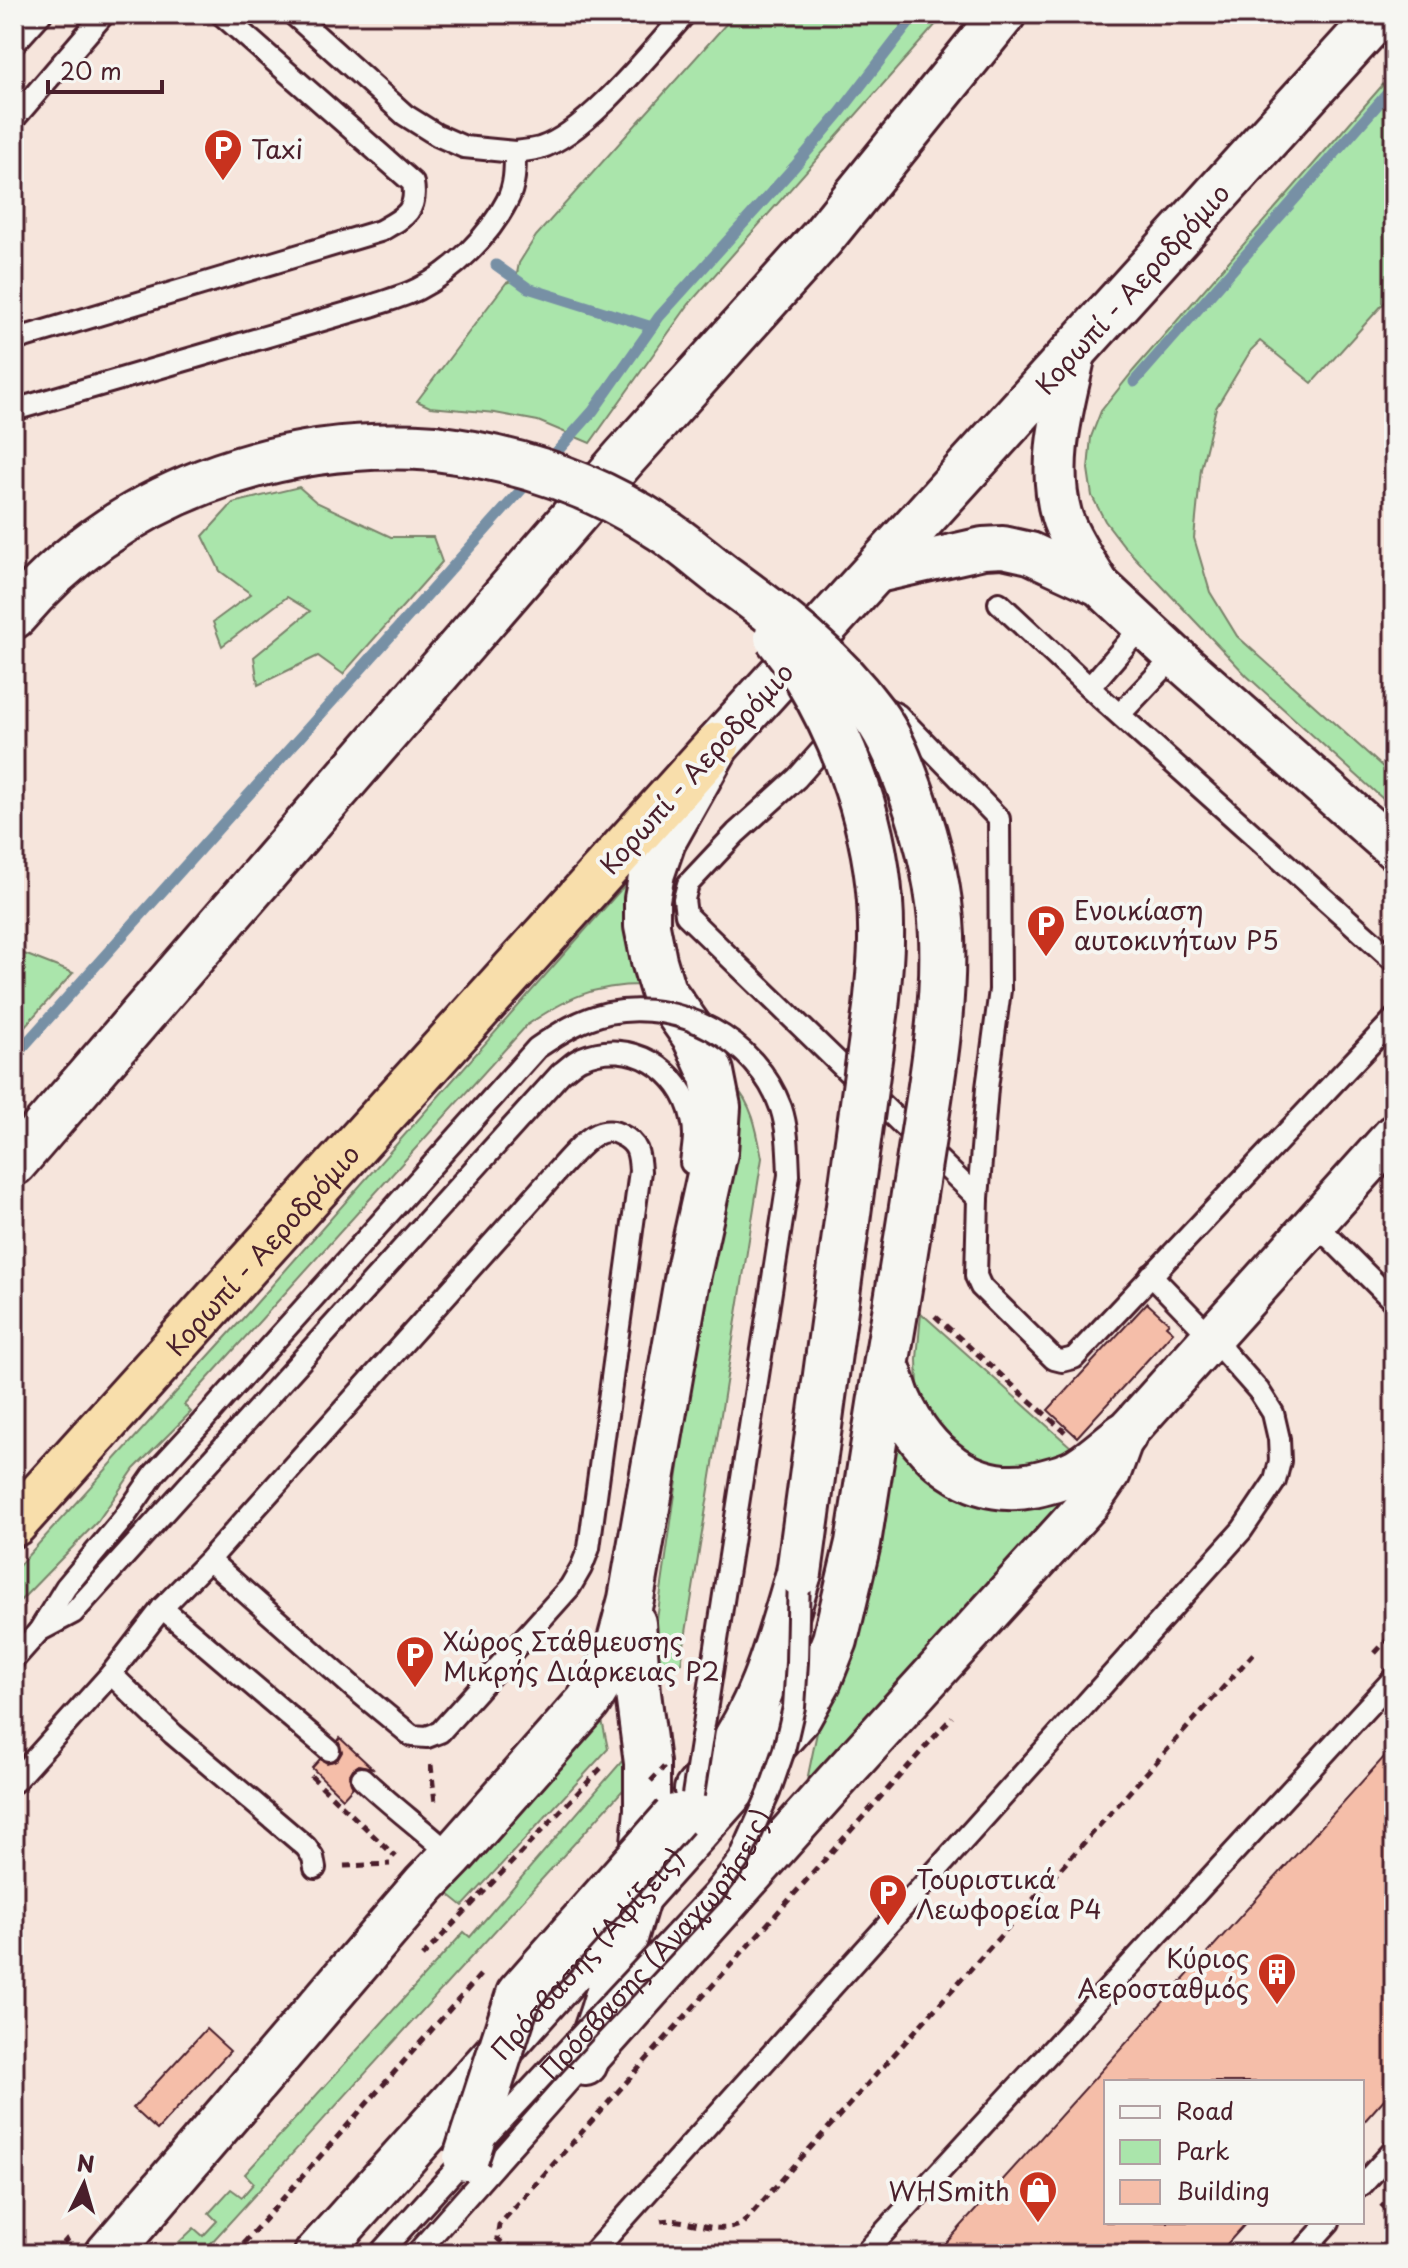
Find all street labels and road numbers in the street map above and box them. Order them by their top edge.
street label: Κορωπί - Αεροδρόμιο [1025,174,1238,402]
street label: Κορωπί - Αεροδρόμιο [590,653,802,883]
street label: Κορωπί - Αεροδρόμιο [156,1135,368,1364]
street label: Πρόσβασης (Αναχωρήσεις) [530,1802,779,2088]
street label: Πρόσβασης (Αφίξεις) [481,1839,692,2068]

